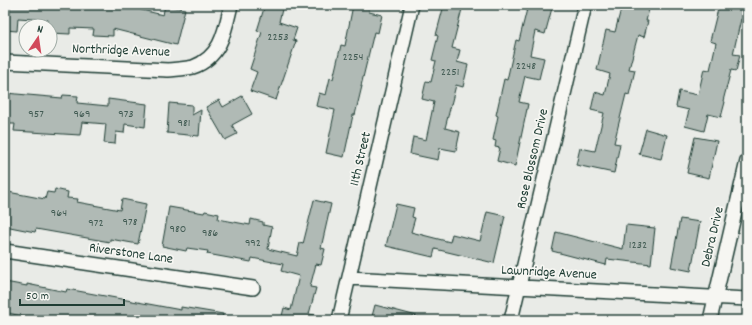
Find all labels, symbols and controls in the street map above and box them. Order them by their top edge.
north arrow [18,18,58,58]
text: N [35,22,45,39]
house number: 2253 [267,29,289,46]
street label: Northridge Avenue [72,39,170,63]
house number: 2254 [342,49,364,66]
house number: 2248 [516,58,536,75]
house number: 2251 [441,64,459,81]
house number: 957 [28,106,44,123]
house number: 969 [74,106,90,123]
house number: 973 [118,106,134,123]
street label: Rose Blossom Drive [512,107,554,211]
house number: 981 [178,115,190,132]
street label: 11th Street [345,130,377,188]
house number: 964 [51,205,67,222]
street label: Debra Drive [696,205,730,269]
house number: 978 [123,214,138,231]
house number: 972 [88,215,104,232]
house number: 980 [170,221,186,238]
house number: 986 [202,225,218,242]
house number: 992 [245,235,261,252]
house number: 1232 [629,237,647,254]
street label: Riverstone Lane [88,238,174,270]
street label: Lawnridge Avenue [501,261,597,285]
scale bar [20,281,124,307]
text: 50 m [26,288,49,305]

